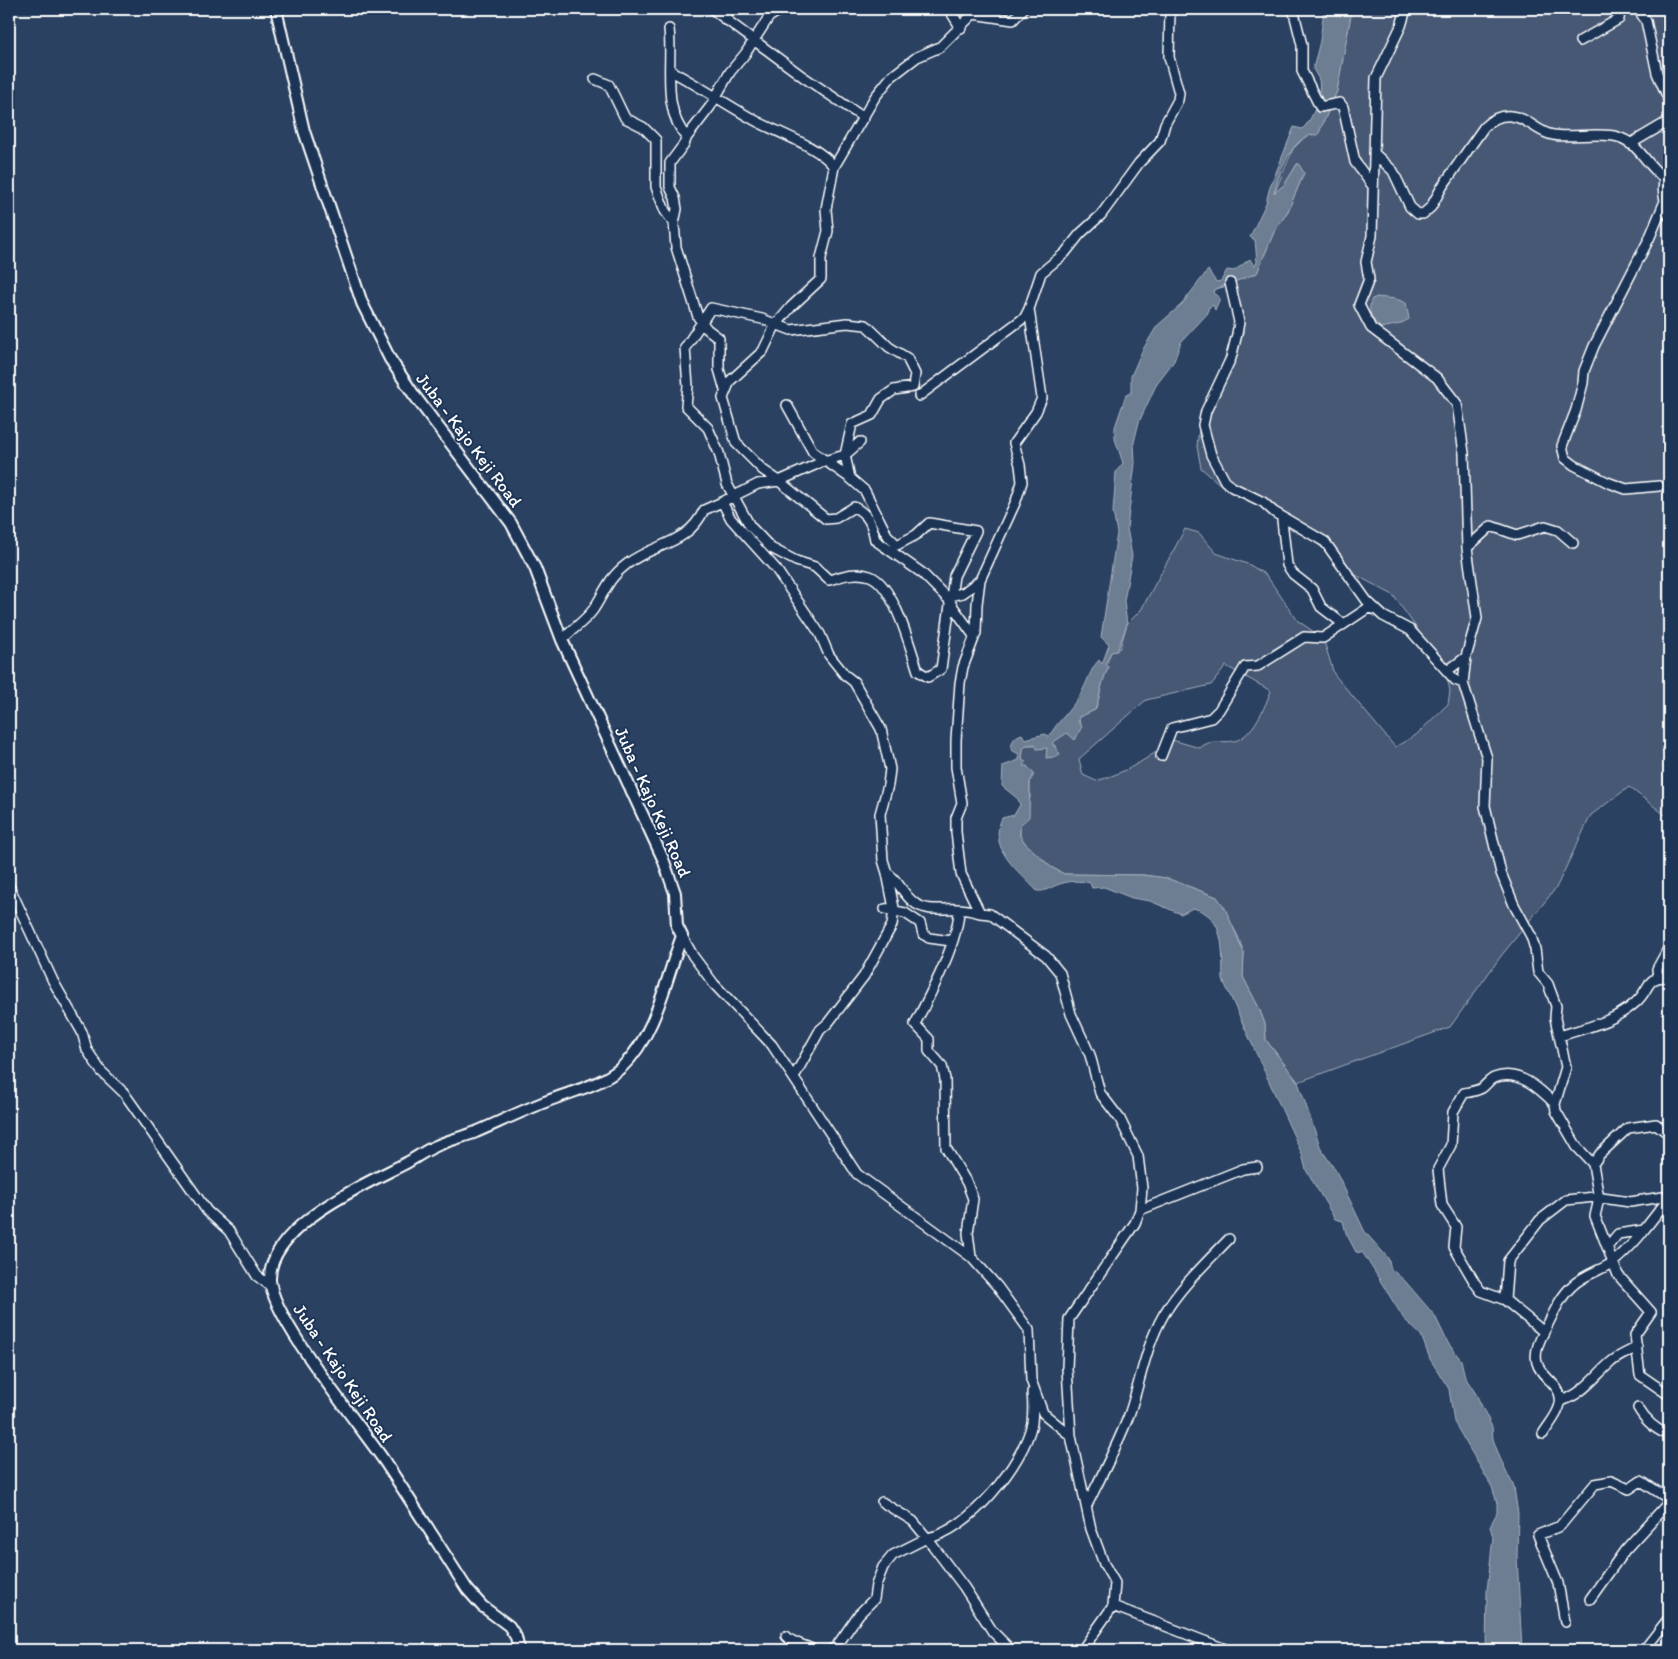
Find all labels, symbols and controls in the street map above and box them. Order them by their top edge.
street label: Juba - Kajo Keji Road [411,368,527,512]
street label: Juba - Kajo Keji Road [610,723,696,881]
street label: Juba - Kajo Keji Road [288,1299,398,1447]

